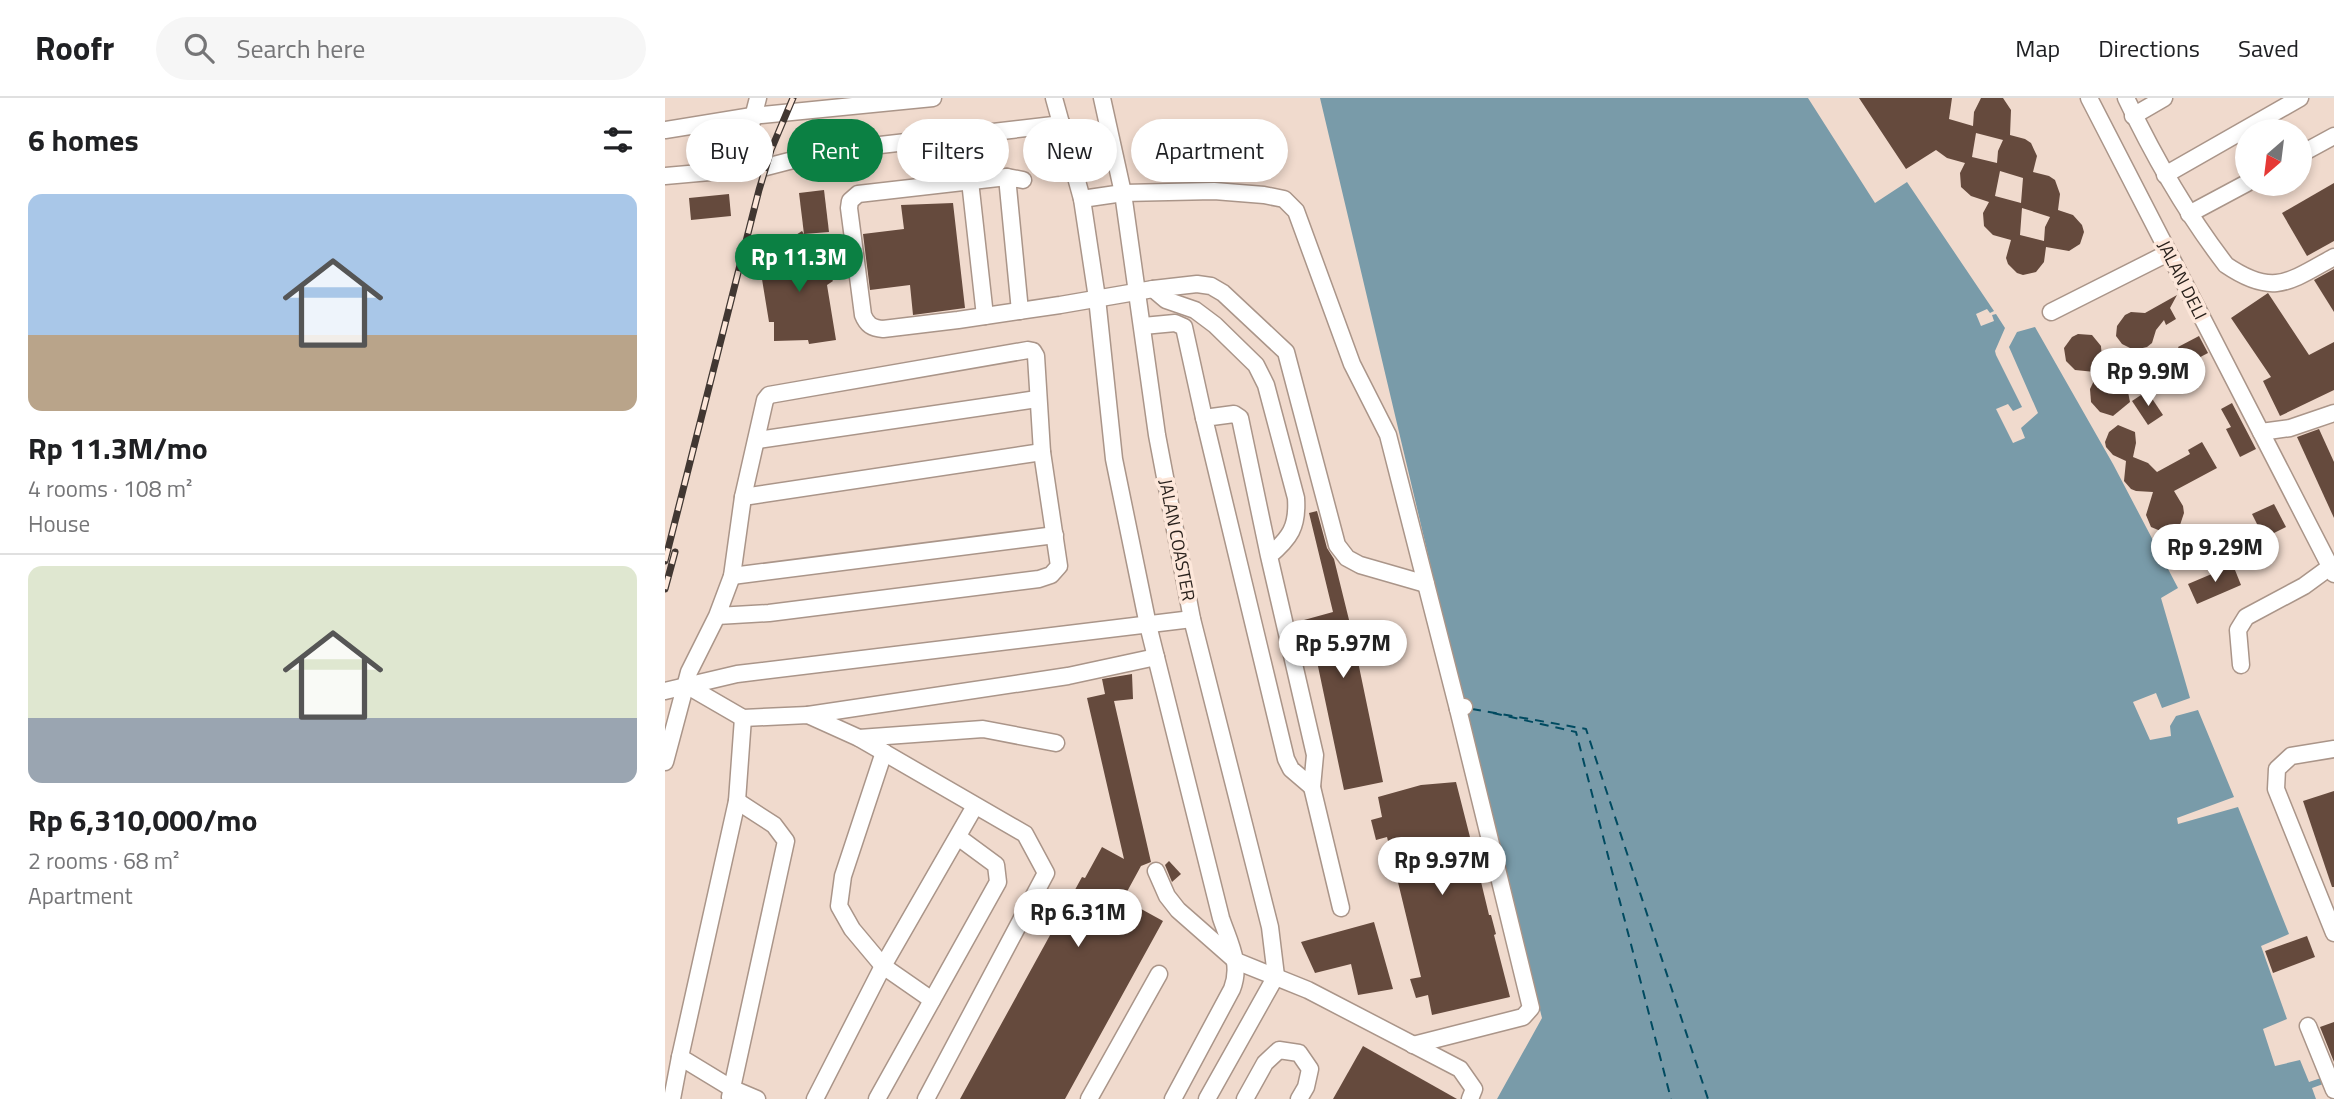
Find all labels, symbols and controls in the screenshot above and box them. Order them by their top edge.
search box [156,17,646,80]
text: Roofr [35,23,114,73]
icon: search [180,29,218,67]
text: Search here [236,29,365,68]
text: Map [2015,30,2060,66]
text: Directions [2098,30,2200,66]
text: Saved [2238,30,2299,66]
text: 6 homes [28,117,139,163]
chip: Buy [686,119,773,182]
chip: Rent [787,119,883,182]
chip: Filters [897,119,1009,182]
chip: New [1023,119,1117,182]
chip: Apartment [1131,119,1288,182]
north arrow [2235,119,2312,196]
map controls [2235,119,2312,196]
icon: filters [599,121,637,159]
pin: Rp 11.3M [727,234,871,294]
street label: JALAN DELI [2151,235,2214,324]
text: Rp 11.3M [751,239,847,274]
icon: home [270,240,396,366]
pin: Rp 9.9M [2083,348,2213,408]
text: Rp 9.9M [2106,353,2190,388]
text: Rp 11.3M/mo [28,425,208,471]
text: 4 rooms · 108 m² [28,471,192,506]
street label: JALAN COASTER [1152,477,1203,603]
text: House [28,506,90,541]
pin: Rp 9.29M [2143,524,2287,584]
text: Rp 9.29M [2167,529,2263,564]
icon: home [270,612,396,738]
pin: Rp 5.97M [1271,620,1415,680]
text: Rp 5.97M [1295,625,1391,660]
text: Rp 6,310,000/mo [28,797,257,843]
pin: Rp 9.97M [1370,838,1514,897]
text: Rp 9.97M [1394,842,1490,877]
text: 2 rooms · 68 m² [28,843,179,878]
text: Apartment [28,878,133,913]
pin: Rp 6.31M [1006,890,1150,949]
text: Rp 6.31M [1030,894,1126,929]

